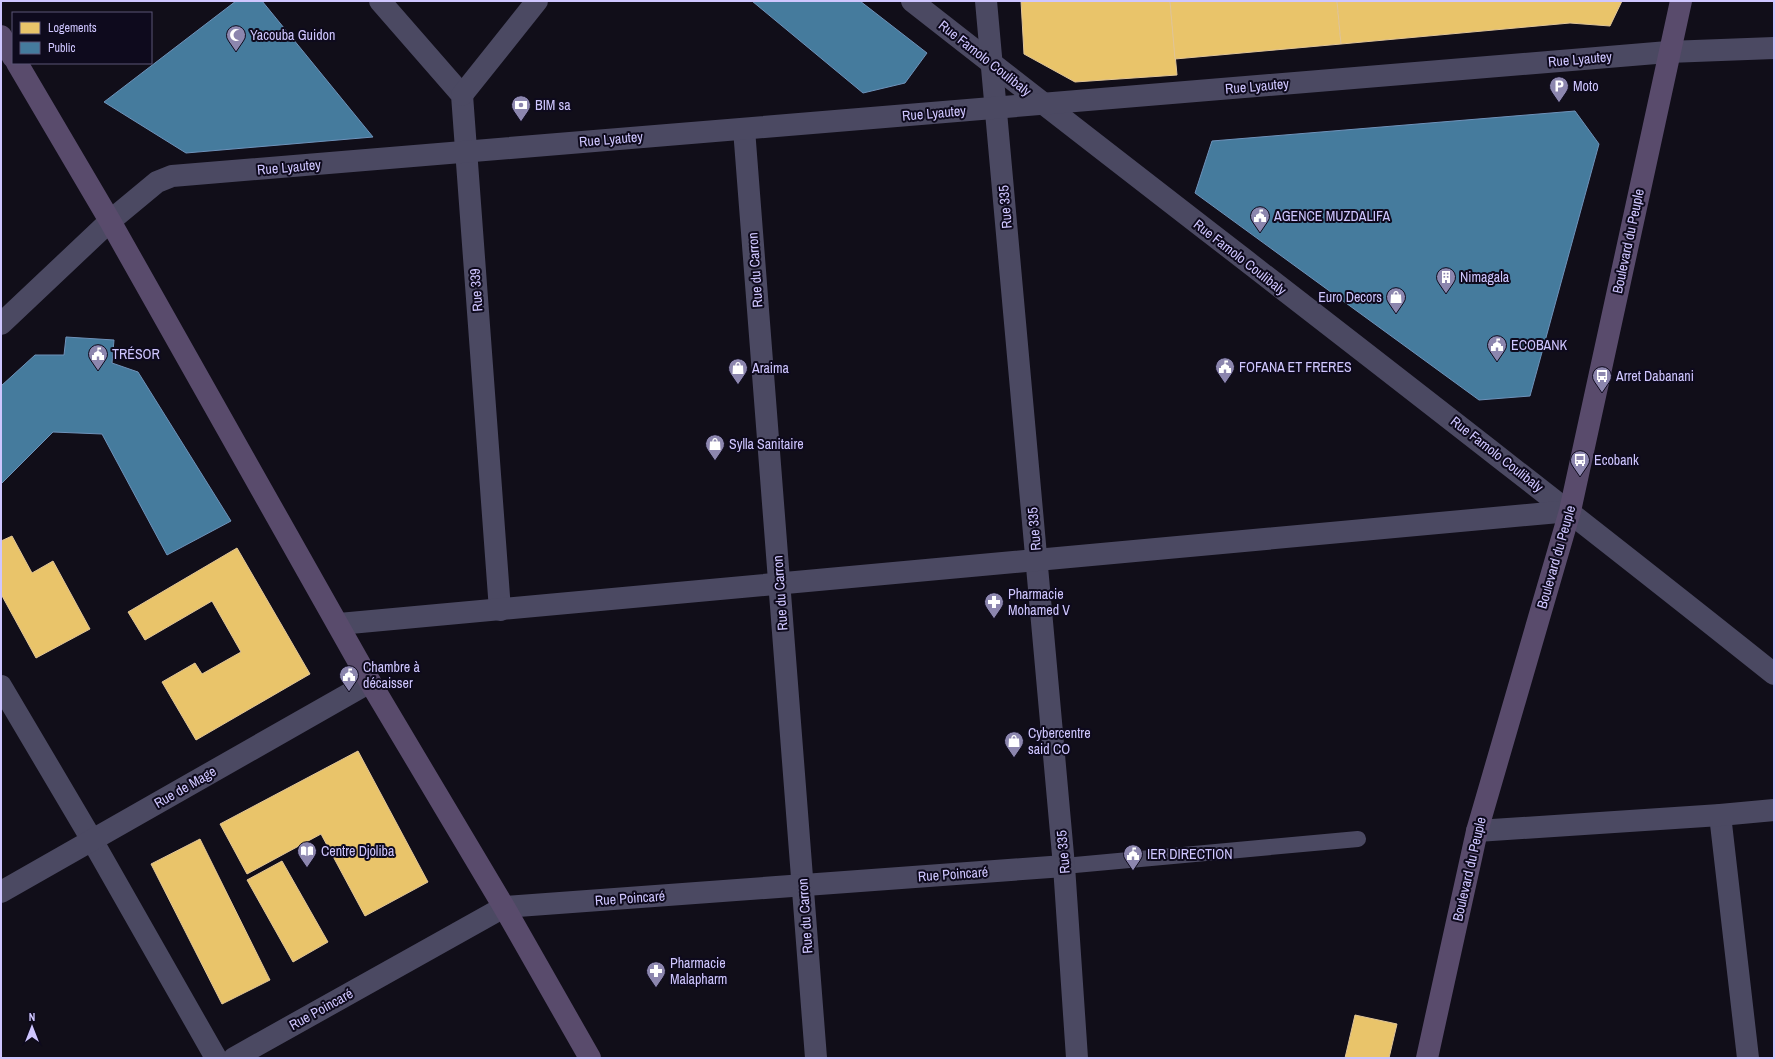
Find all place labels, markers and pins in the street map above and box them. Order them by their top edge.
mosque icon: Yacouba Guidon [225,24,247,52]
place label: Yacouba Guidon [250,26,335,44]
parking icon: Moto [1548,75,1570,103]
place label: Moto [1573,77,1599,95]
bank icon: BIM sa [510,94,532,122]
place label: BIM sa [535,96,571,114]
public building icon: AGENCE MUZDALIFA [1249,205,1271,233]
place label: AGENCE MUZDALIFA [1273,207,1390,225]
building icon: Nimagala [1435,266,1457,294]
place label: Nimagala [1460,268,1510,286]
shop icon: Euro Decors [1385,286,1407,314]
place label: Euro Decors [1318,288,1382,306]
public building icon: ECOBANK [1486,334,1508,362]
place label: ECOBANK [1511,336,1567,354]
public building icon: TRÉSOR [87,343,109,371]
place label: TRÉSOR [112,345,160,363]
public building icon: FOFANA ET FRERES [1214,356,1236,384]
shop icon: Araima [727,357,749,385]
place label: FOFANA ET FRERES [1239,358,1352,376]
place label: Araima [751,359,790,377]
bus stop icon: Arret Dabanani [1591,365,1613,393]
place label: Arret Dabanani [1615,367,1694,385]
shop icon: Sylla Sanitaire [704,433,726,461]
place label: Sylla Sanitaire [729,435,804,453]
bus stop icon: Ecobank [1569,449,1591,477]
place label: Ecobank [1594,451,1639,469]
place label: Pharmacie Mohamed V [1008,585,1070,619]
pharmacy icon: Pharmacie Mohamed V [983,591,1005,619]
place label: Chambre à décaisser [363,658,420,692]
public building icon: Chambre à décaisser [338,664,360,692]
place label: Cybercentre said CO [1028,724,1091,758]
shop icon: Cybercentre said CO [1003,730,1025,758]
library icon: Centre Djoliba [296,840,318,868]
place label: Centre Djoliba [321,842,395,860]
public building icon: IER DIRECTION [1122,843,1144,871]
place label: IER DIRECTION [1147,845,1232,863]
place label: Pharmacie Malapharm [670,954,727,988]
pharmacy icon: Pharmacie Malapharm [645,960,667,988]

